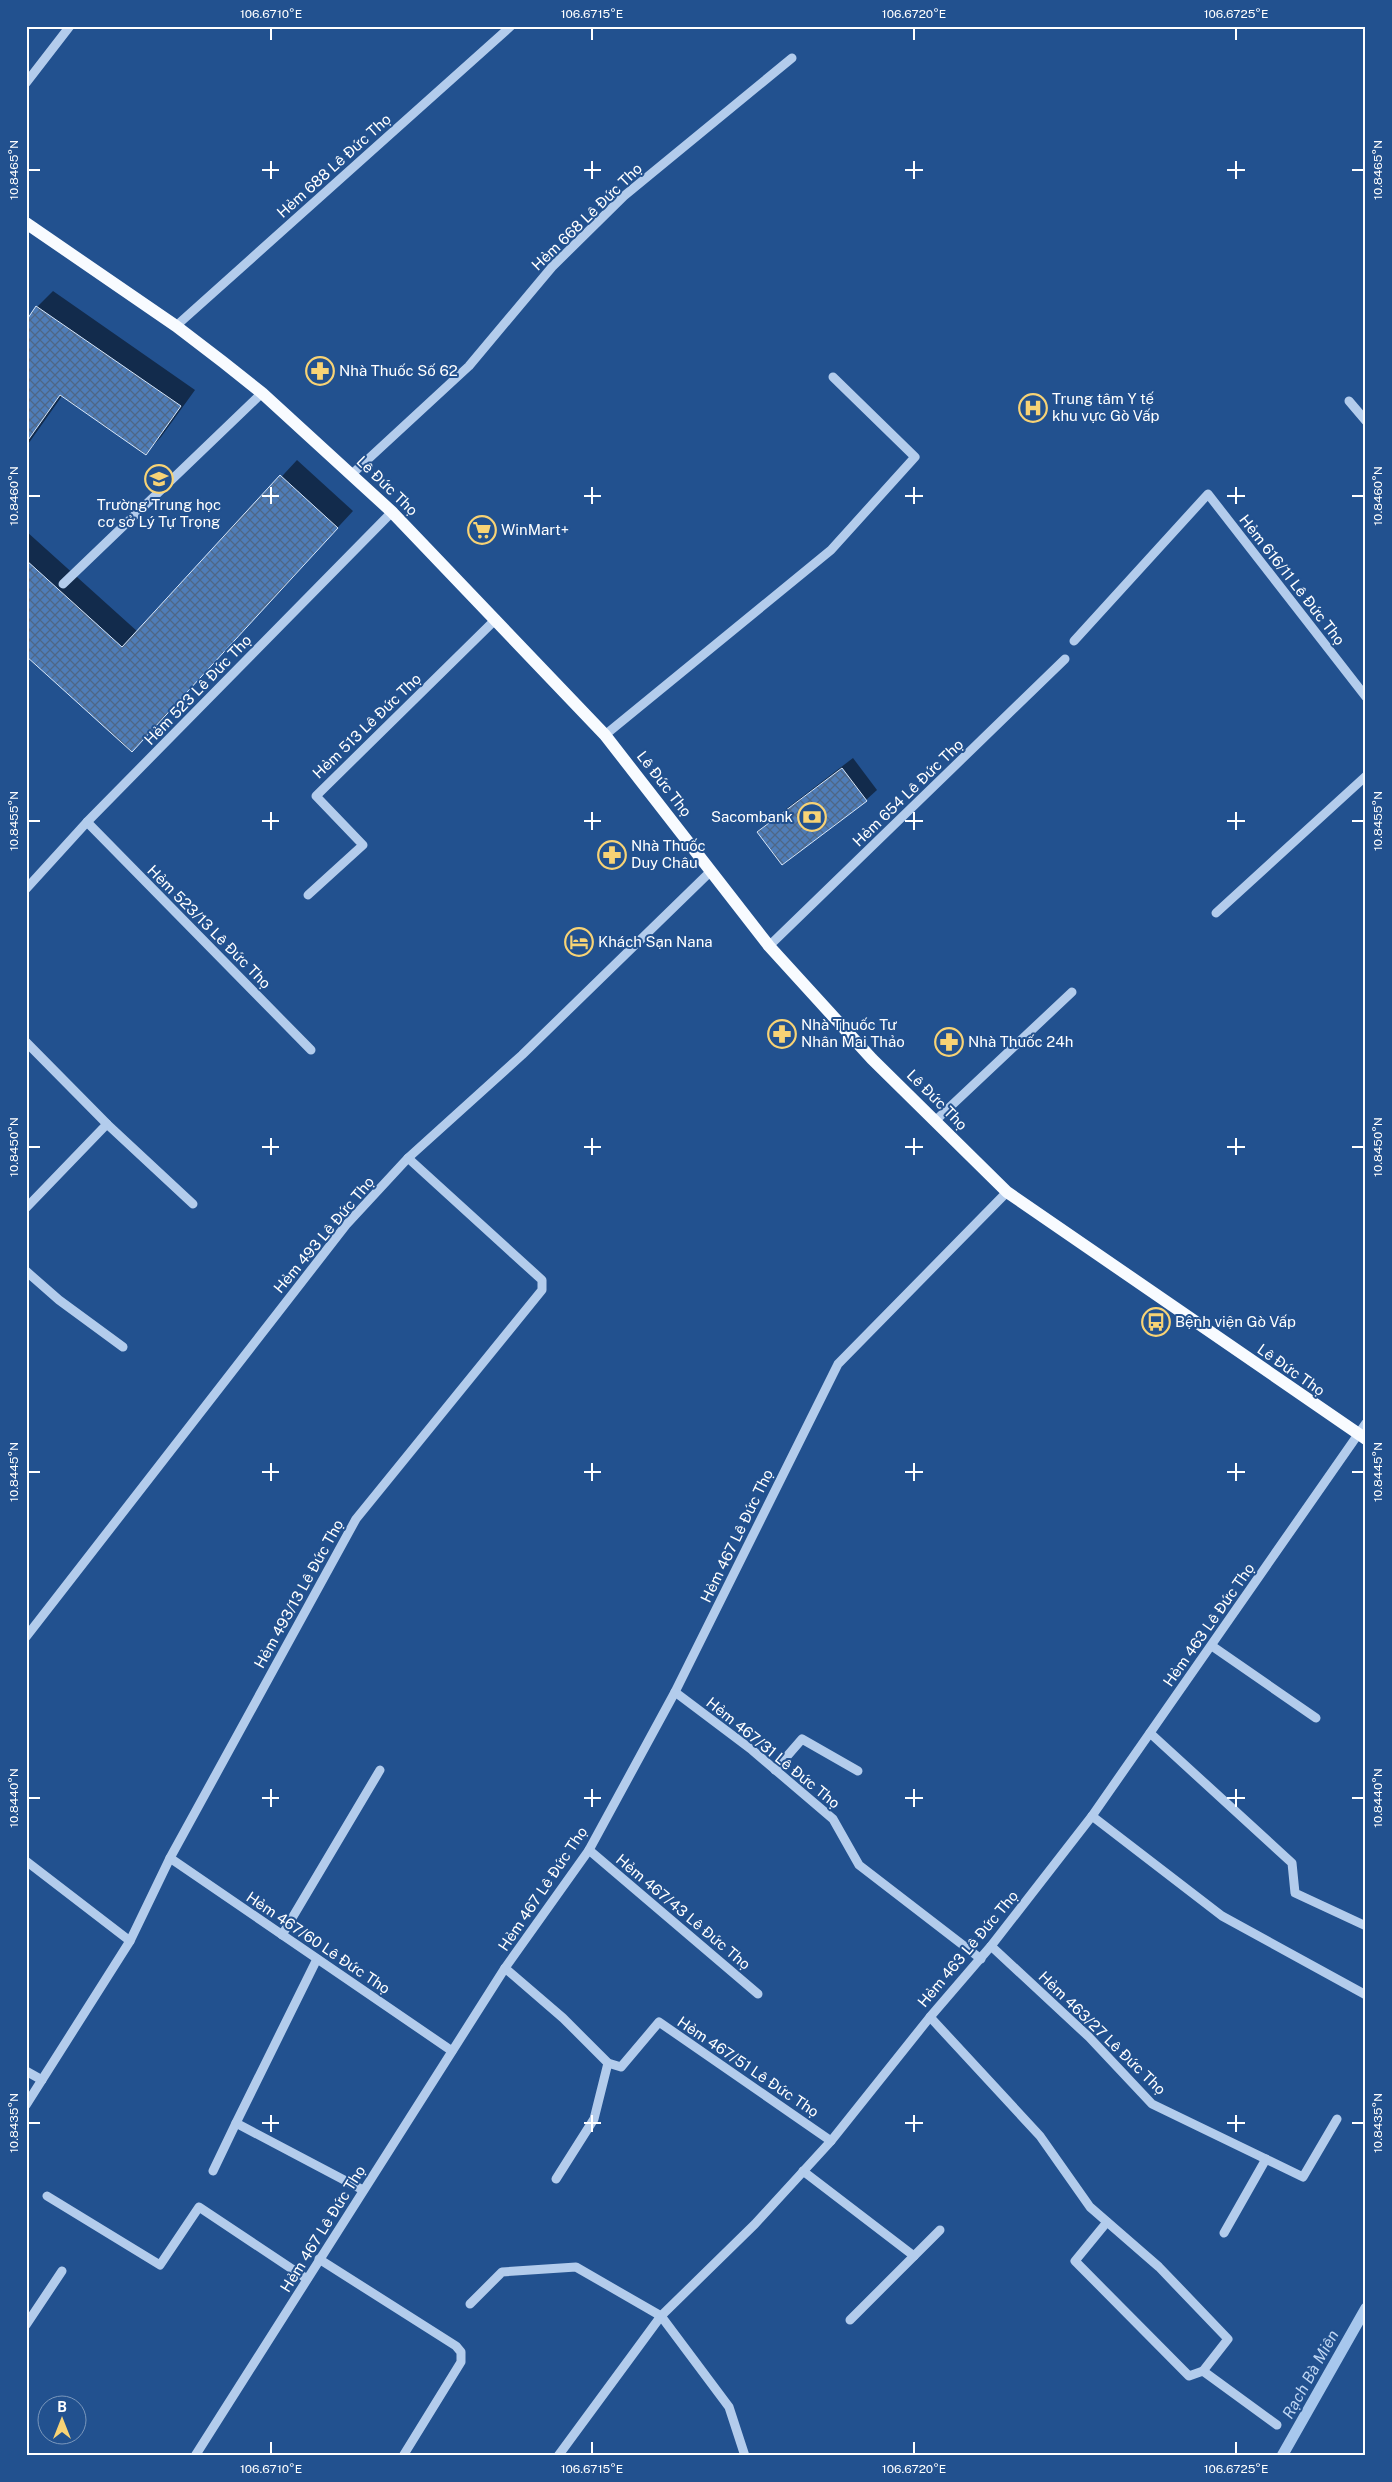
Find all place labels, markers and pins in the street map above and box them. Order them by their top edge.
pharmacy icon: Nhà Thuốc Số 62 [305,356,335,386]
place label: Nhà Thuốc Số 62 [339,362,458,379]
place label: Trung tâm Y tế khu vực Gò Vấp [1052,390,1159,424]
hospital icon: Trung tâm Y tế khu vực Gò Vấp [1018,393,1048,423]
school or university icon: Trường Trung học cơ sở Lý Tự Trọng [144,464,174,494]
place label: Trường Trung học cơ sở Lý Tự Trọng [97,496,221,530]
supermarket icon: WinMart+ [467,515,497,545]
place label: WinMart+ [501,521,569,538]
bank icon: Sacombank [797,802,827,832]
place label: Sacombank [711,808,793,825]
place label: Nhà Thuốc Duy Châu [631,837,706,871]
pharmacy icon: Nhà Thuốc Duy Châu [597,840,627,870]
hotel icon: Khách Sạn Nana [564,927,594,957]
place label: Khách Sạn Nana [598,933,713,950]
place label: Nhà Thuốc Tư Nhân Mai Thảo [801,1016,905,1050]
pharmacy icon: Nhà Thuốc Tư Nhân Mai Thảo [767,1019,797,1049]
pharmacy icon: Nhà Thuốc 24h [934,1027,964,1057]
place label: Nhà Thuốc 24h [968,1033,1073,1050]
bus stop icon: Bệnh viện Gò Vấp [1141,1307,1171,1337]
place label: Bệnh viện Gò Vấp [1175,1313,1296,1330]

